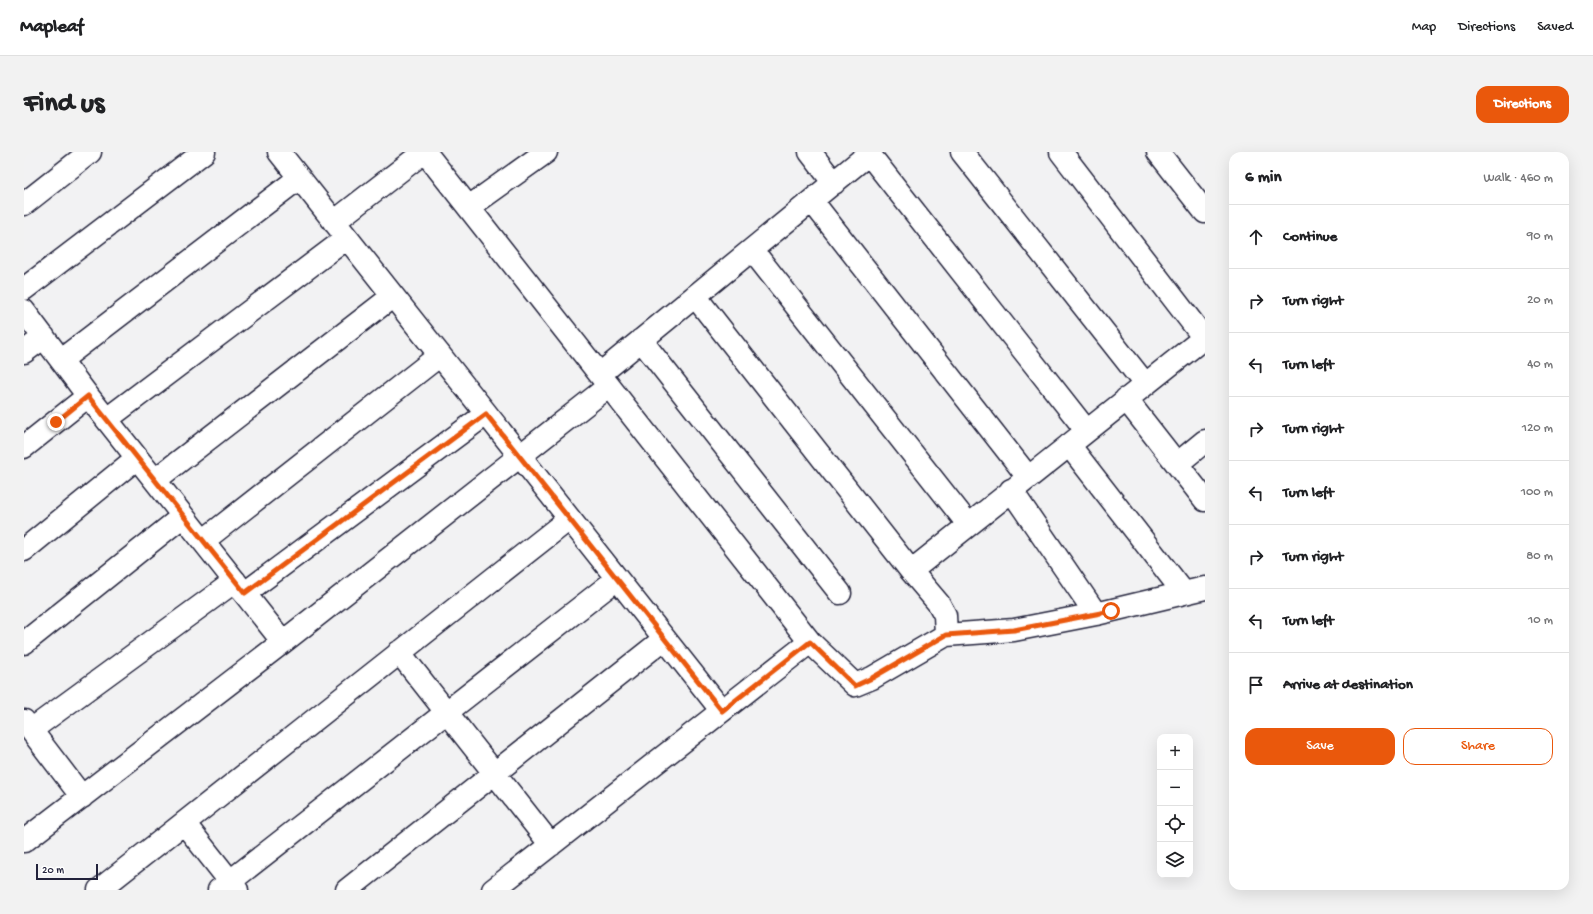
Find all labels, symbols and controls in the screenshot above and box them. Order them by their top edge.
text: Mapleaf [20,16,83,39]
text: Map [1412,19,1436,36]
text: Directions [1458,19,1515,36]
text: Saved [1537,19,1573,36]
button: Directions [1476,86,1569,123]
text: Find us [24,88,104,121]
text: 6 min [1245,168,1281,188]
text: Walk · 460 m [1483,171,1553,186]
icon: ahead [1245,226,1267,248]
text: Continue [1283,228,1337,246]
text: 90 m [1527,229,1553,244]
icon: right [1245,290,1267,312]
text: Turn right [1283,292,1343,310]
text: 20 m [1527,293,1553,308]
icon: left [1245,354,1267,376]
text: Turn left [1283,356,1334,374]
text: 40 m [1527,357,1553,372]
route end [47,413,65,431]
icon: right [1245,418,1267,440]
text: Turn right [1283,420,1343,438]
text: 120 m [1522,421,1553,436]
icon: left [1245,482,1267,504]
text: Turn left [1283,484,1334,502]
text: 100 m [1521,485,1553,500]
icon: right [1245,546,1267,568]
text: Turn right [1283,548,1343,566]
text: 80 m [1526,549,1553,564]
route start [1102,602,1120,620]
icon: left [1245,610,1267,632]
text: Turn left [1283,612,1334,630]
text: 10 m [1528,613,1553,628]
icon: arrive [1245,674,1267,696]
text: Arrive at destination [1283,676,1413,694]
button: Save [1245,728,1395,765]
button: Share [1403,728,1553,765]
map controls [1157,734,1193,878]
button: + [1157,734,1193,770]
button: − [1157,770,1193,806]
button: locate [1157,806,1193,842]
button: layers [1157,842,1193,878]
scale bar [36,862,98,881]
text: 20 m [42,865,64,877]

